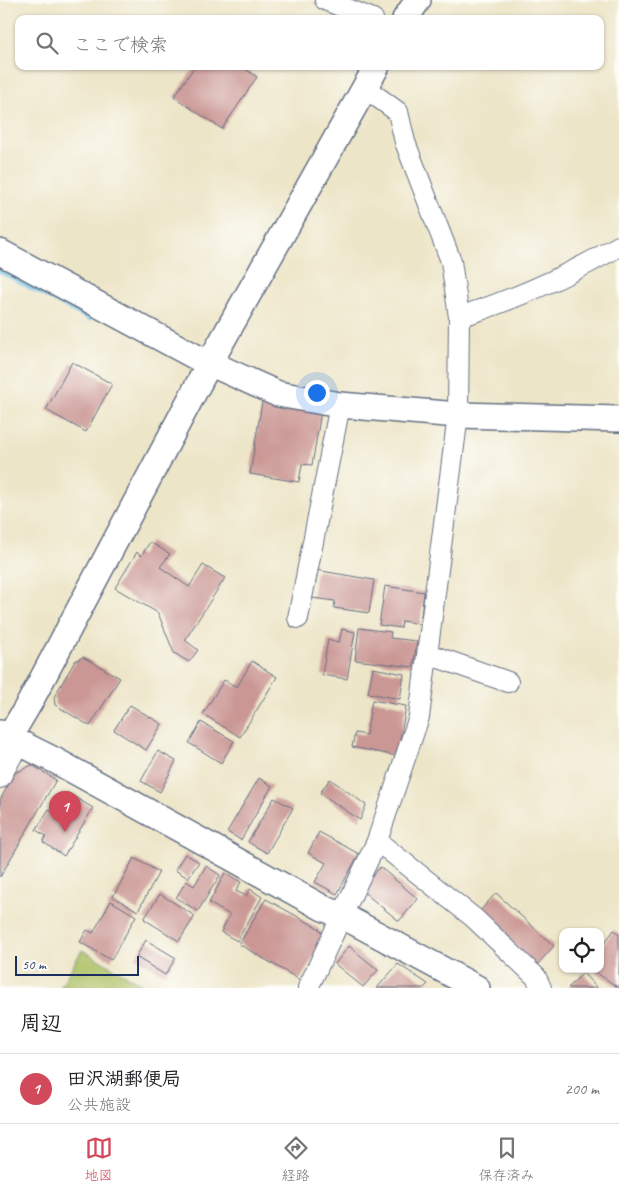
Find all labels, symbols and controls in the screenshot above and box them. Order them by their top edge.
search box [15,15,604,70]
icon: search [33,29,61,57]
text: ここで検索 [73,33,168,57]
your location [304,380,330,406]
pin: 1 [49,791,81,832]
map controls [559,928,604,973]
button: locate [559,928,604,973]
scale bar [15,953,139,976]
text: 50 m [22,956,46,973]
text: 周辺 [20,1010,62,1036]
text: 田沢湖郵便局 [67,1067,181,1091]
text: 1 [32,1079,40,1099]
text: 200 m [565,1079,599,1099]
text: 公共施設 [67,1095,131,1115]
tab: 地図 [85,1134,113,1184]
tab: 経路 [282,1134,310,1184]
tab: 保存済み [479,1134,535,1184]

